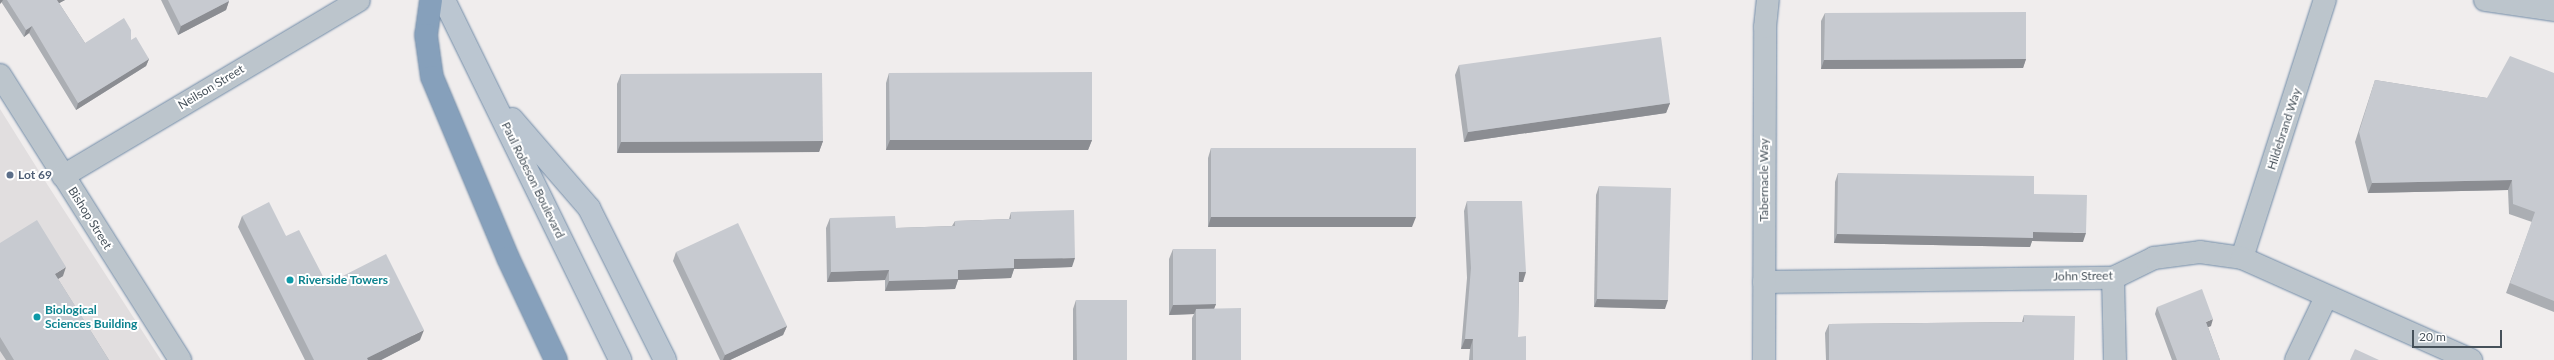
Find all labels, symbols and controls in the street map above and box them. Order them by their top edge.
street label: Neilson Street [175,62,247,112]
street label: Hildebrand Way [2264,86,2304,172]
street label: Paul Robeson Boulevard [499,120,567,240]
street label: Tabernacle Way [1757,138,1771,222]
place label: Lot 69 [18,168,52,182]
marker: Lot 69 [5,170,15,180]
street label: Bishop Street [65,184,115,252]
street label: John Street [2053,268,2113,284]
place label: Riverside Towers [298,273,388,287]
marker: Riverside Towers [285,275,295,285]
place label: Biological Sciences Building [45,303,137,331]
marker: Biological Sciences Building [32,312,42,322]
scale bar [2414,322,2504,348]
text: 20 m [2419,329,2446,344]

